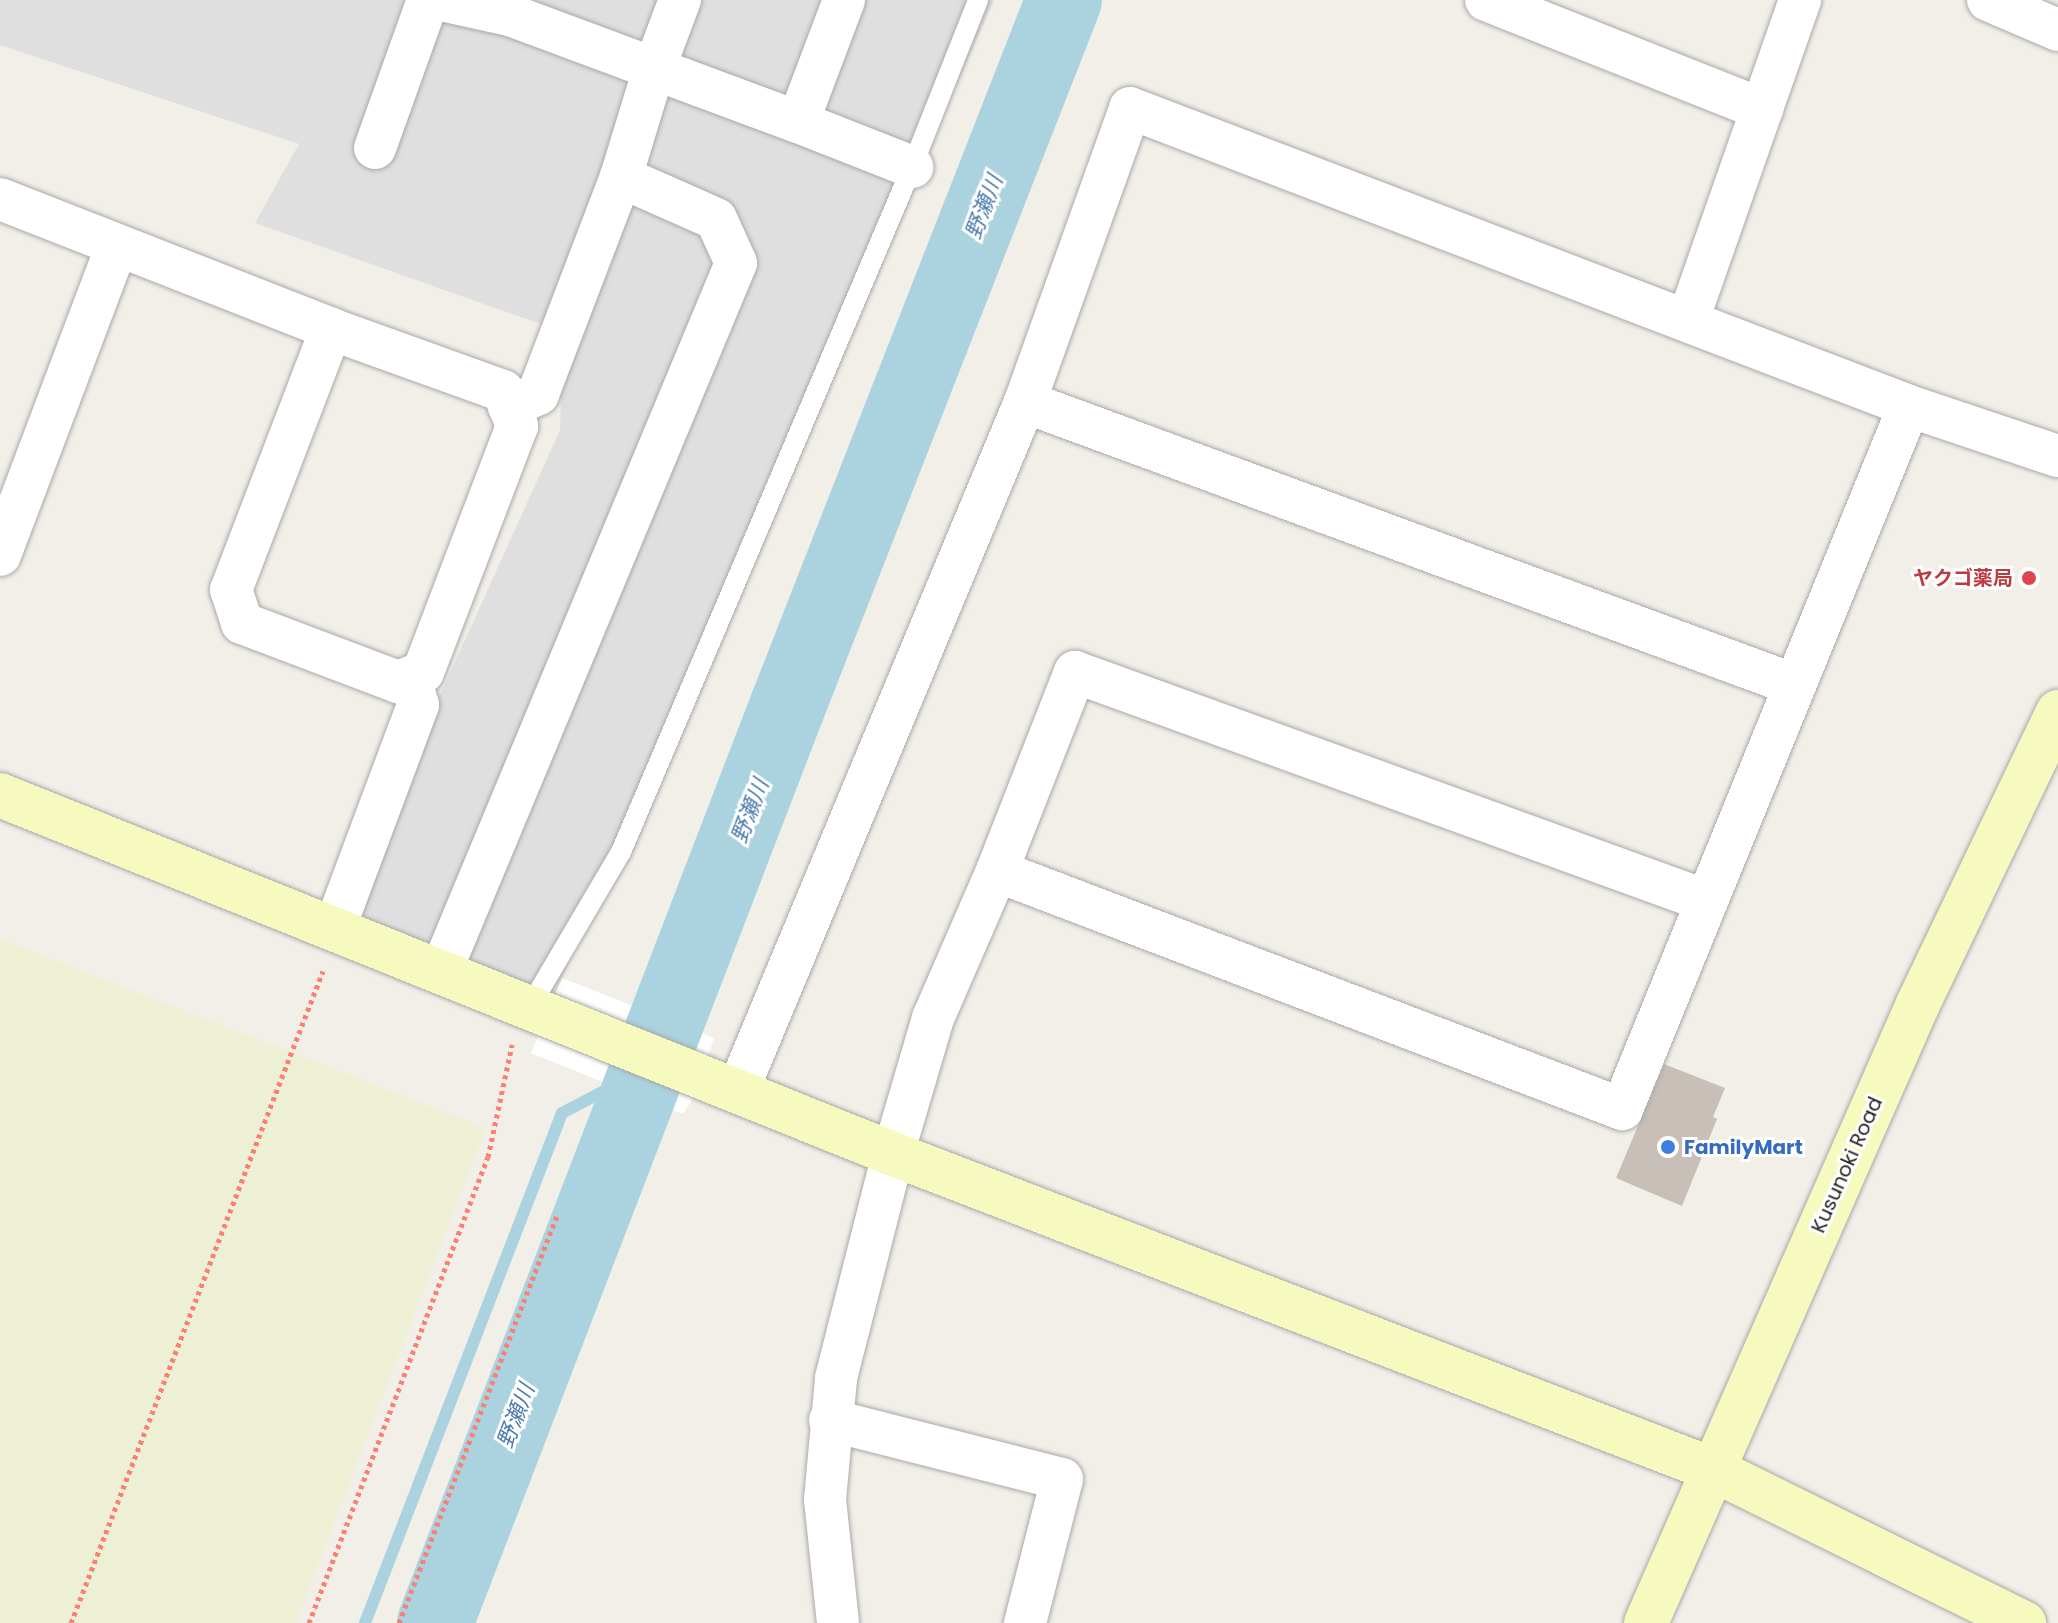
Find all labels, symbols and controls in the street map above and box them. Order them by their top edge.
water label: 野瀬川 [960,171,1008,243]
place label: ヤクゴ薬局 [1913,566,2013,590]
marker: ヤクゴ薬局 [2020,569,2038,587]
water label: 野瀬川 [726,775,774,847]
street label: Kusunoki Road [1806,1093,1888,1237]
place label: FamilyMart [1684,1135,1803,1159]
marker: FamilyMart [1659,1138,1677,1156]
water label: 野瀬川 [492,1380,540,1452]

